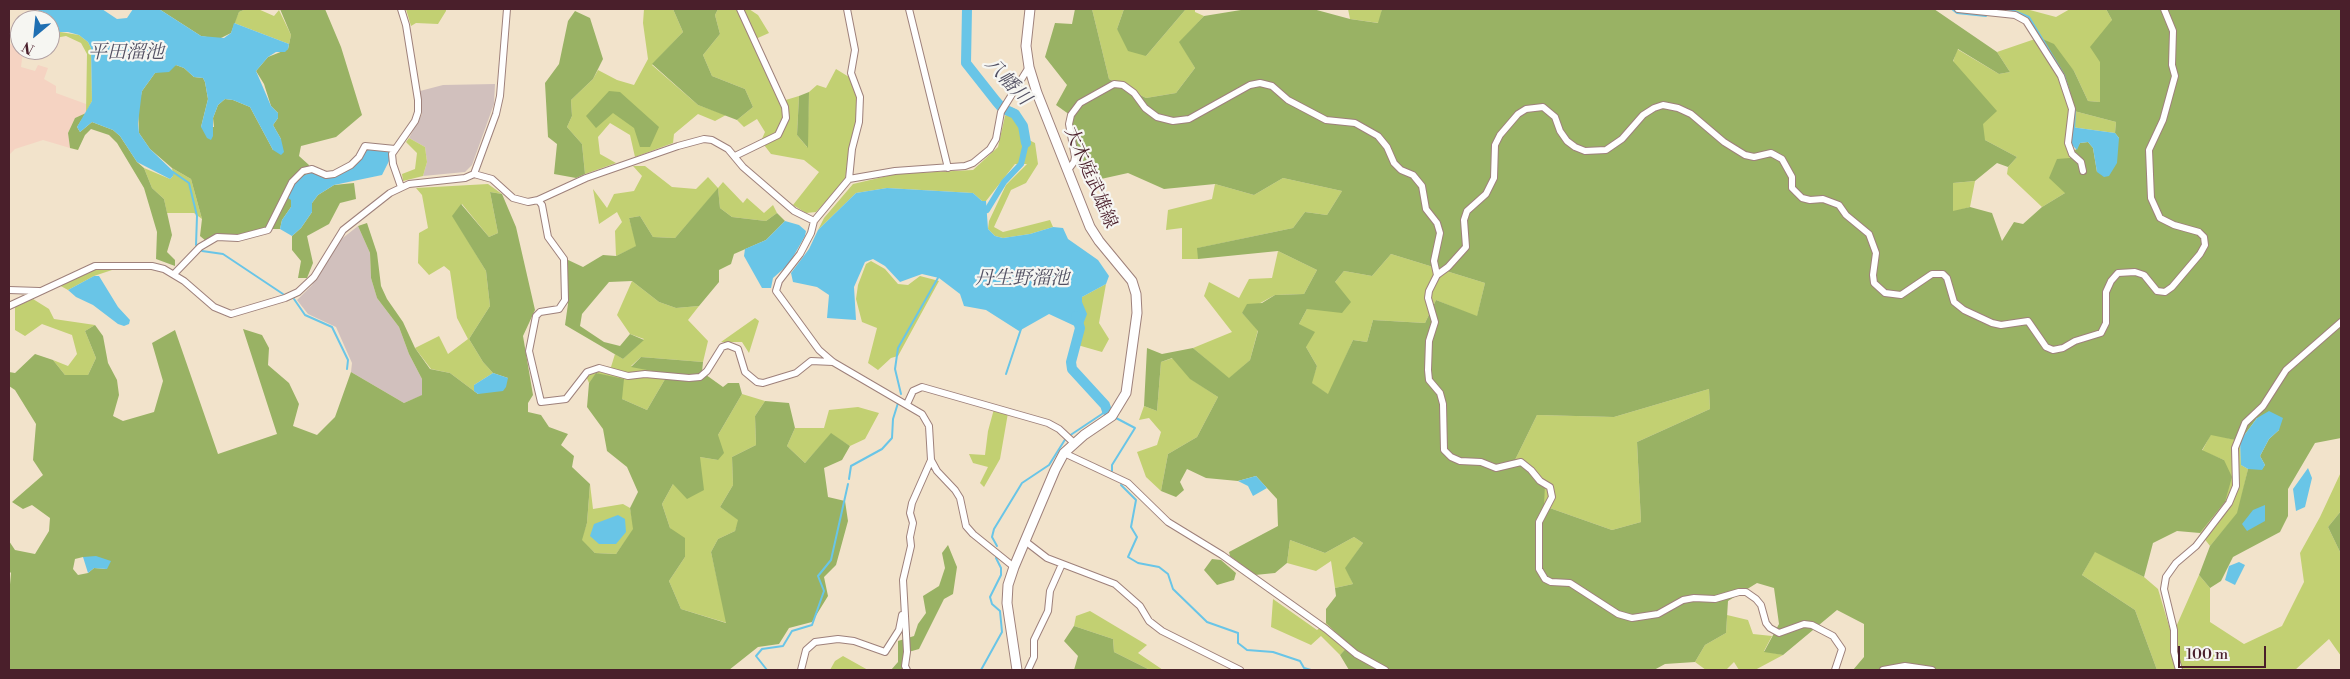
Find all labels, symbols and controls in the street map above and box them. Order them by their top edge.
north arrow [10,10,60,60]
text: N [19,37,38,58]
water label: 平田溜池 [88,42,164,64]
water label: 八幡川 [979,53,1035,111]
street label: 大木庭武雄線 [1059,124,1121,232]
water label: 丹生野溜池 [975,268,1069,290]
scale bar [2180,636,2268,668]
text: 100 m [2186,645,2228,664]

